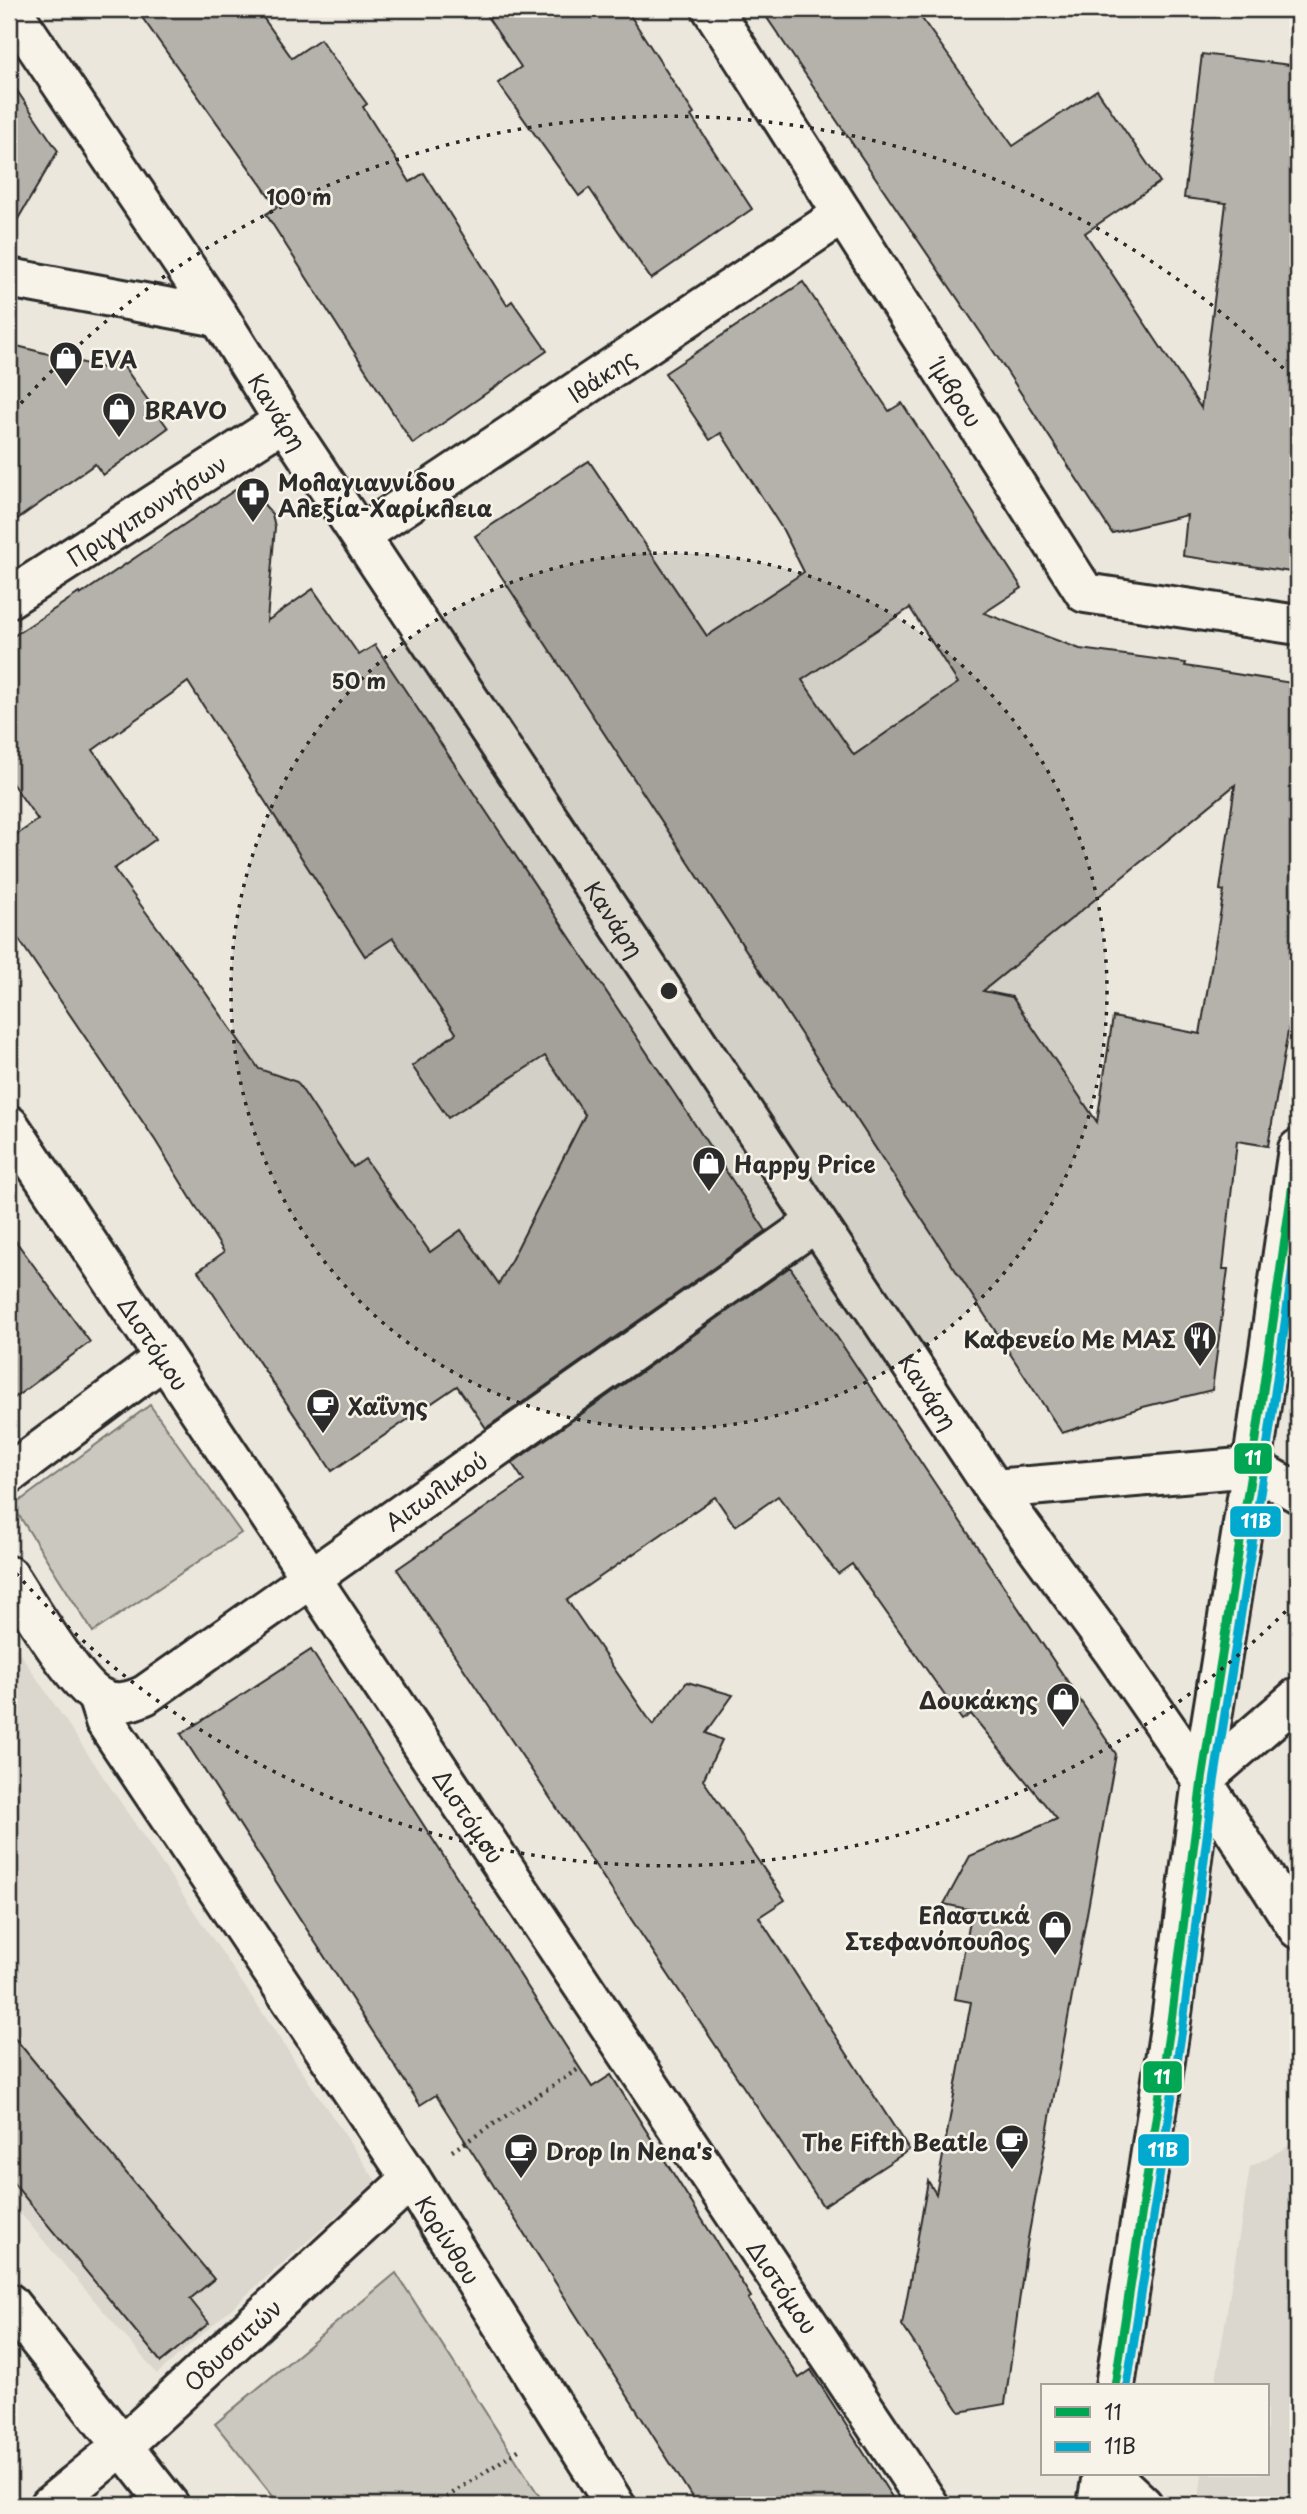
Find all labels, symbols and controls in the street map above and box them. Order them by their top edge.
text: 100 m [266,180,332,212]
shop icon: EVA [47,339,85,388]
street label: Ιθάκης [560,339,643,410]
place label: EVA [90,341,137,376]
street label: Ίμβρου [920,349,992,434]
street label: Κανάρη [240,366,316,457]
shop icon: BRAVO [100,390,138,439]
place label: BRAVO [144,392,227,427]
street label: Πριγγιποννήσων [59,445,233,574]
place label: Μολαγιαννίδου Αλεξία-Χαρίκλεια [278,464,492,525]
pharmacy icon: Μολαγιαννίδου Αλεξία-Χαρίκλεια [234,475,272,524]
text: 50 m [332,664,386,696]
street label: Κανάρη [577,873,653,964]
centre of rings [657,979,681,1003]
shop icon: Happy Price [690,1144,728,1193]
place label: Happy Price [734,1146,876,1181]
street label: Διστόμου [110,1289,199,1397]
restaurant icon: Καφενείο Με ΜΑΣ [1181,1319,1219,1368]
place label: Καφενείο Με ΜΑΣ [963,1321,1176,1356]
street label: Κανάρη [890,1345,967,1436]
cafe icon: Χαΐνης [304,1386,342,1435]
place label: Χαΐνης [348,1388,428,1423]
street label: Αιτωλικού [377,1442,494,1539]
line badge: 11 [1233,1442,1273,1475]
text: 11 [1244,1443,1262,1471]
line badge: 11Β [1229,1505,1282,1538]
text: 11Β [1241,1506,1271,1534]
shop icon: Δουκάκης [1044,1680,1082,1729]
place label: Δουκάκης [919,1682,1038,1717]
street label: Διστόμου [425,1761,514,1870]
place label: Ελαστικά Στεφανόπουλος [845,1897,1030,1958]
shop icon: Ελαστικά Στεφανόπουλος [1036,1908,1074,1957]
line badge: 11 [1142,2060,1183,2094]
text: 11 [1153,2062,1171,2090]
cafe icon: The Fifth Beatle [993,2122,1031,2171]
place label: The Fifth Beatle [802,2124,988,2159]
cafe icon: Drop In Nena's [502,2131,540,2180]
place label: Drop In Nena's [546,2133,712,2168]
line badge: 11Β [1137,2133,1190,2167]
text: 11Β [1148,2135,1178,2163]
street label: Κορίνθου [407,2188,490,2291]
street label: Διστόμου [739,2232,828,2341]
street label: Οδυσσιτών [175,2290,289,2399]
legend [1041,2384,1268,2476]
text: 11 [1104,2395,1122,2427]
text: 11Β [1104,2429,1136,2461]

